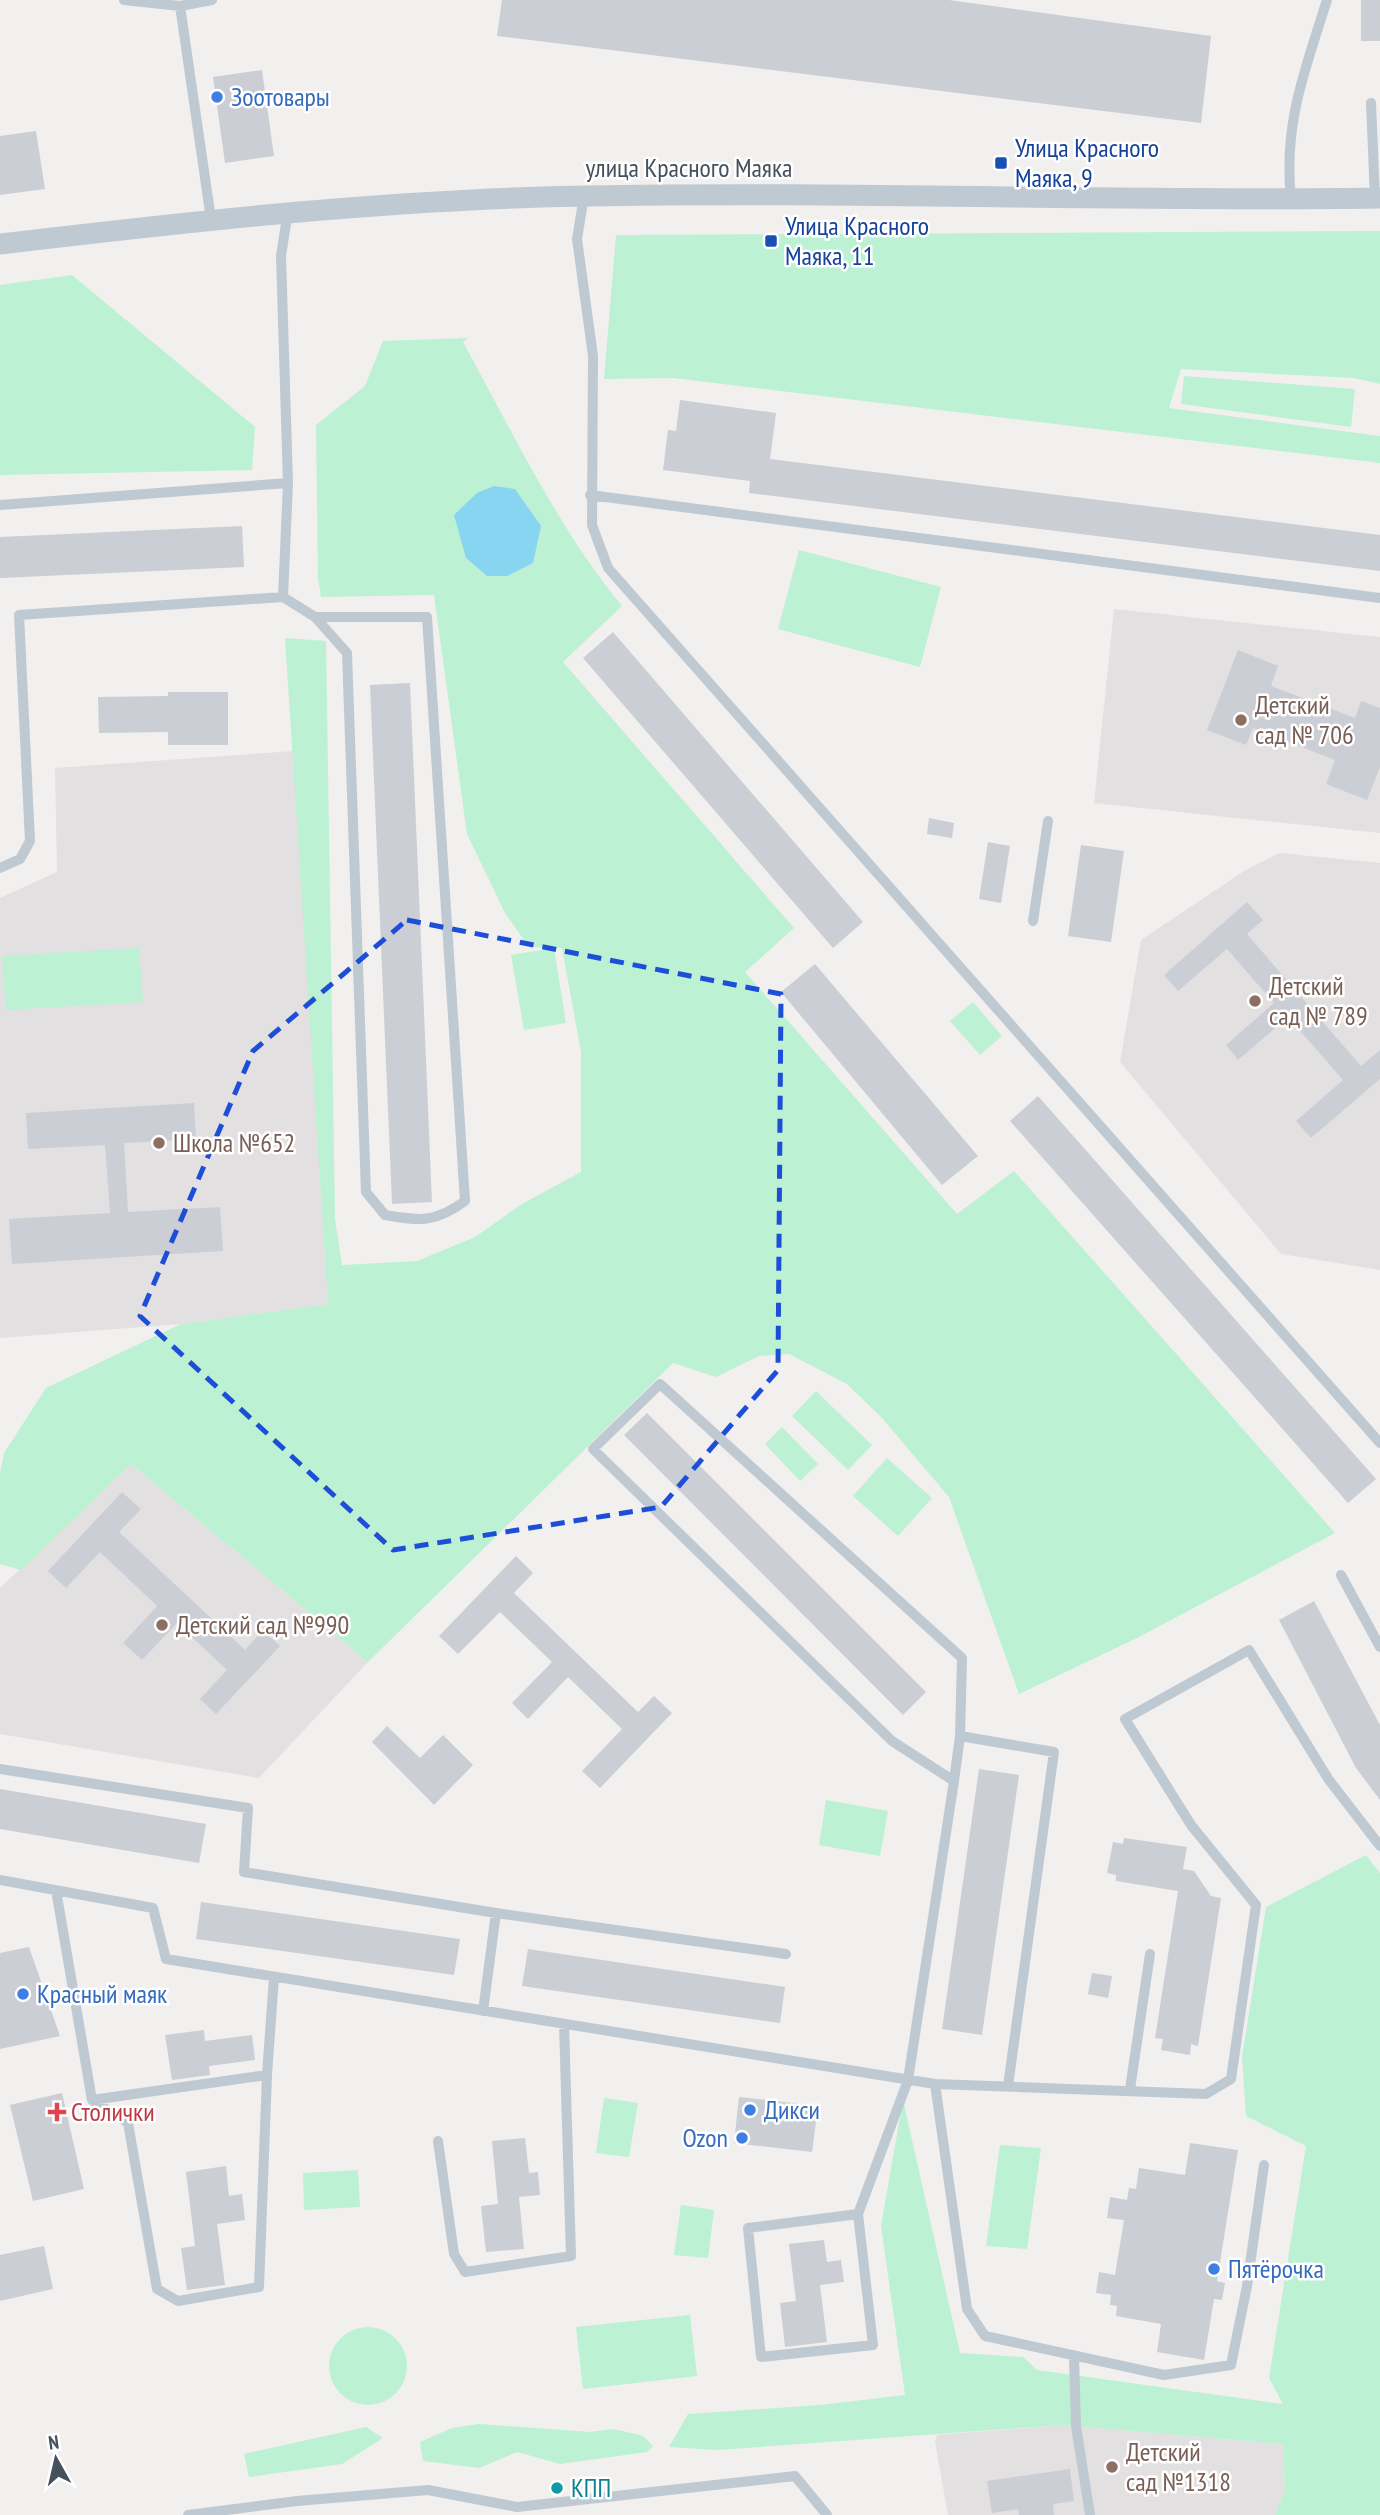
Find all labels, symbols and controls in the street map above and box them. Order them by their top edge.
place label: Зоотовары [231,80,330,113]
marker: Зоотовары [209,89,225,105]
place label: Улица Красного Маяка, 9 [1015,131,1159,194]
street label: улица Красного Маяка [586,151,792,184]
marker: Улица Красного Маяка, 9 [993,155,1009,171]
place label: Улица Красного Маяка, 11 [785,209,929,272]
marker: Улица Красного Маяка, 11 [763,233,779,249]
place label: Детский сад № 706 [1255,688,1354,751]
marker: Детский сад № 706 [1233,712,1249,728]
place label: Детский сад № 789 [1269,969,1368,1032]
marker: Детский сад № 789 [1247,993,1263,1009]
place label: Школа №652 [173,1126,295,1159]
marker: Школа №652 [151,1135,167,1151]
place label: Детский сад №990 [176,1608,349,1641]
marker: Детский сад №990 [154,1617,170,1633]
place label: Красный маяк [37,1977,167,2010]
marker: Красный маяк [15,1986,31,2002]
place label: Дикси [764,2093,820,2126]
place label: Столички [71,2095,155,2128]
marker: Дикси [742,2102,758,2118]
marker: Столички [49,2104,65,2120]
place label: Ozon [682,2121,728,2154]
marker: Ozon [734,2130,750,2146]
place label: Пятёрочка [1228,2252,1324,2285]
marker: Пятёрочка [1206,2261,1222,2277]
north arrow [21,2424,91,2494]
text: N [47,2430,60,2455]
place label: Детский сад №1318 [1126,2435,1231,2498]
marker: Детский сад №1318 [1104,2459,1120,2475]
place label: КПП [571,2471,611,2504]
marker: КПП [549,2480,565,2496]

